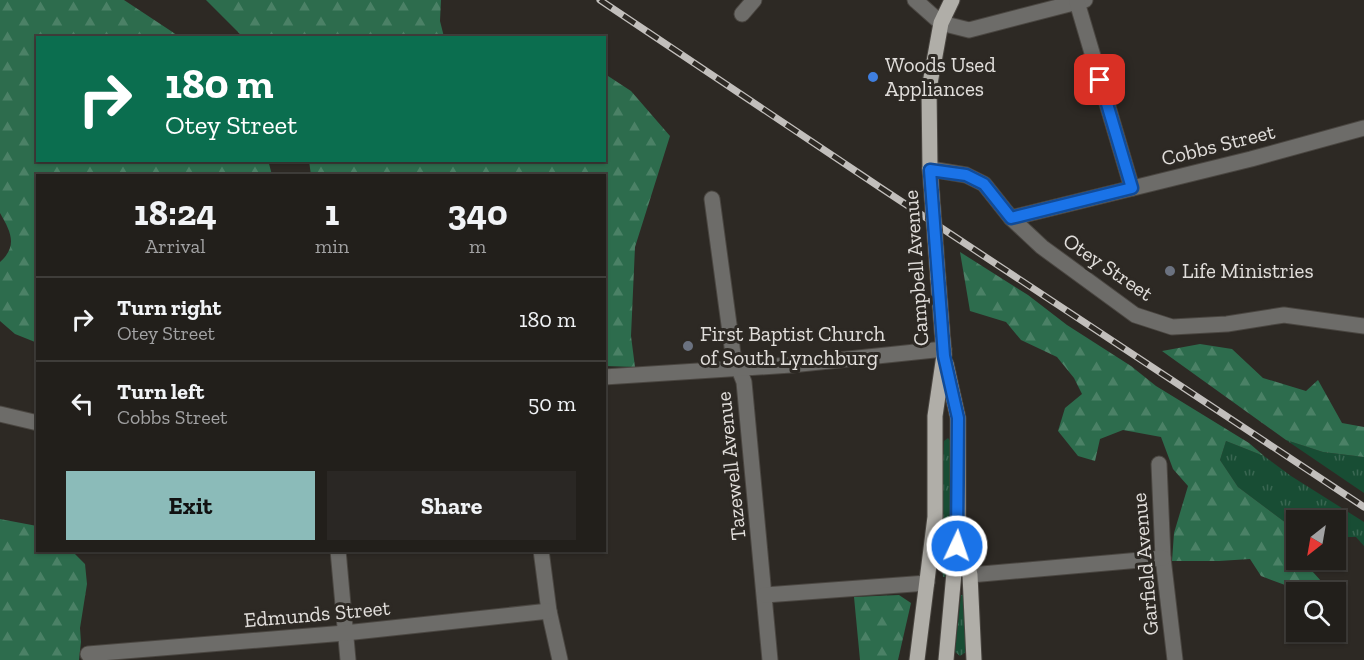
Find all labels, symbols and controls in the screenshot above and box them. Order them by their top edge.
place label: Woods Used Appliances [885,52,996,101]
pin [1074,54,1125,105]
text: 180 m [165,58,273,109]
icon: right [66,60,144,138]
icon: arrive [1083,63,1116,96]
marker: Woods Used Appliances [866,70,880,84]
text: Otey Street [165,109,297,141]
street label: Cobbs Street [1159,118,1277,171]
street label: Campbell Avenue [898,189,933,347]
text: 18:24 [134,191,217,234]
text: 1 [325,191,339,234]
text: 340 [447,191,508,234]
street label: Otey Street [1059,227,1158,306]
text: Arrival [145,234,206,258]
text: min [315,234,349,258]
text: m [469,234,486,258]
place label: Life Ministries [1182,258,1314,283]
marker: Life Ministries [1163,264,1177,278]
text: Turn right [117,294,221,321]
icon: right [66,303,99,336]
text: 180 m [519,306,576,333]
text: Otey Street [117,321,215,345]
place label: First Baptist Church of South Lynchburg [700,321,886,370]
marker: First Baptist Church of South Lynchburg [681,339,695,353]
text: Turn left [117,378,204,405]
icon: left [66,387,99,420]
text: 50 m [528,390,576,417]
street label: Tazewell Avenue [710,390,751,542]
text: Cobbs Street [117,405,228,429]
button: Exit [66,471,315,540]
button: Share [327,471,576,540]
street label: Garfield Avenue [1126,492,1163,636]
north arrow [1286,510,1346,570]
map controls [1286,510,1346,642]
position arrow [925,514,989,578]
button: search [1286,582,1346,642]
street label: Edmunds Street [243,595,391,632]

